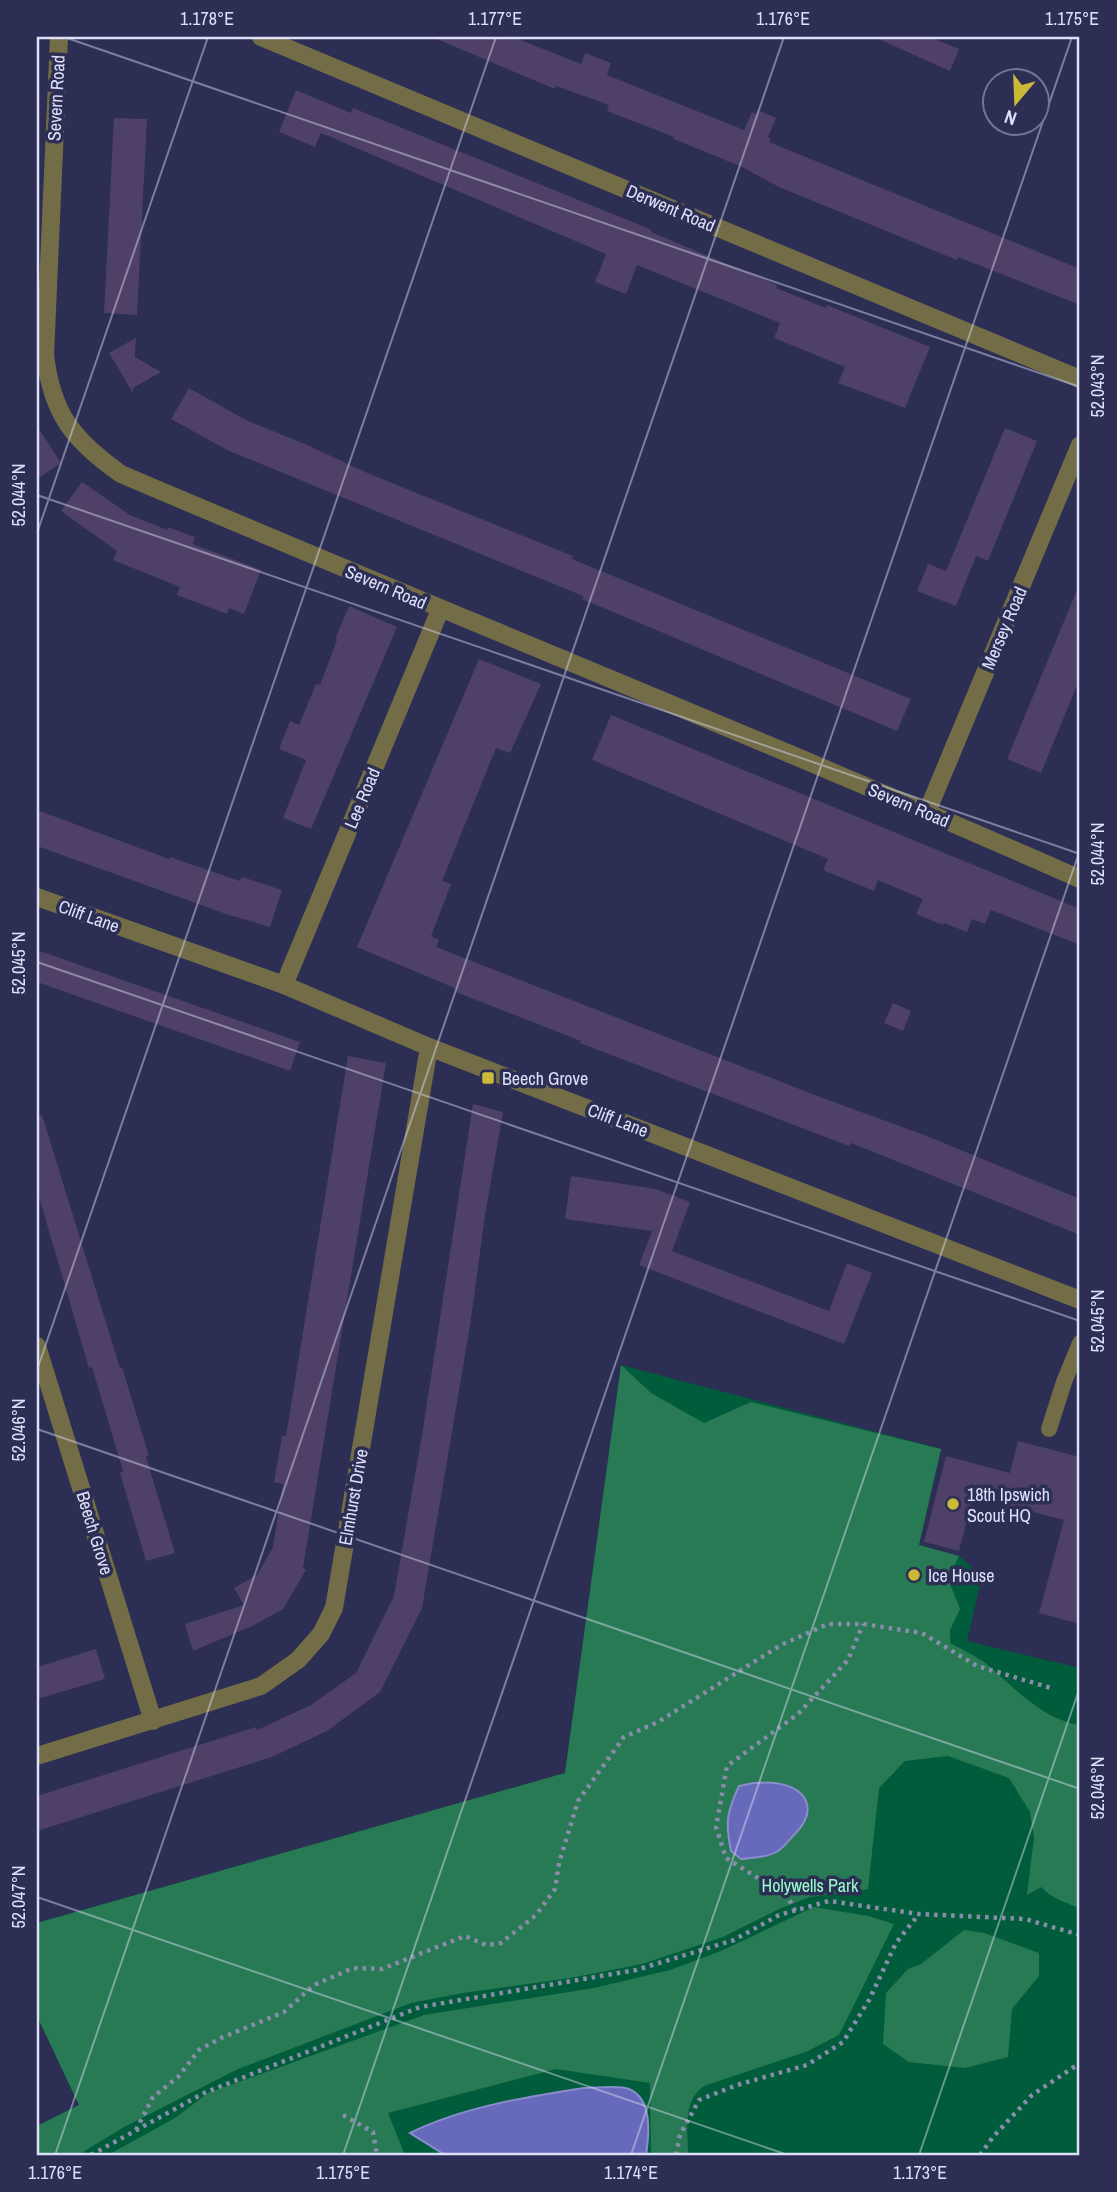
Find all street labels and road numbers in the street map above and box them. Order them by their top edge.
street label: Severn Road [41,54,71,142]
street label: Derwent Road [623,178,719,238]
street label: Severn Road [341,559,431,615]
street label: Mersey Road [975,583,1033,673]
street label: Lee Road [338,764,386,832]
street label: Severn Road [864,777,954,833]
street label: Cliff Lane [55,893,123,939]
street label: Cliff Lane [584,1097,652,1143]
street label: Elmhurst Drive [332,1447,374,1547]
street label: Beech Grove [70,1488,120,1578]

